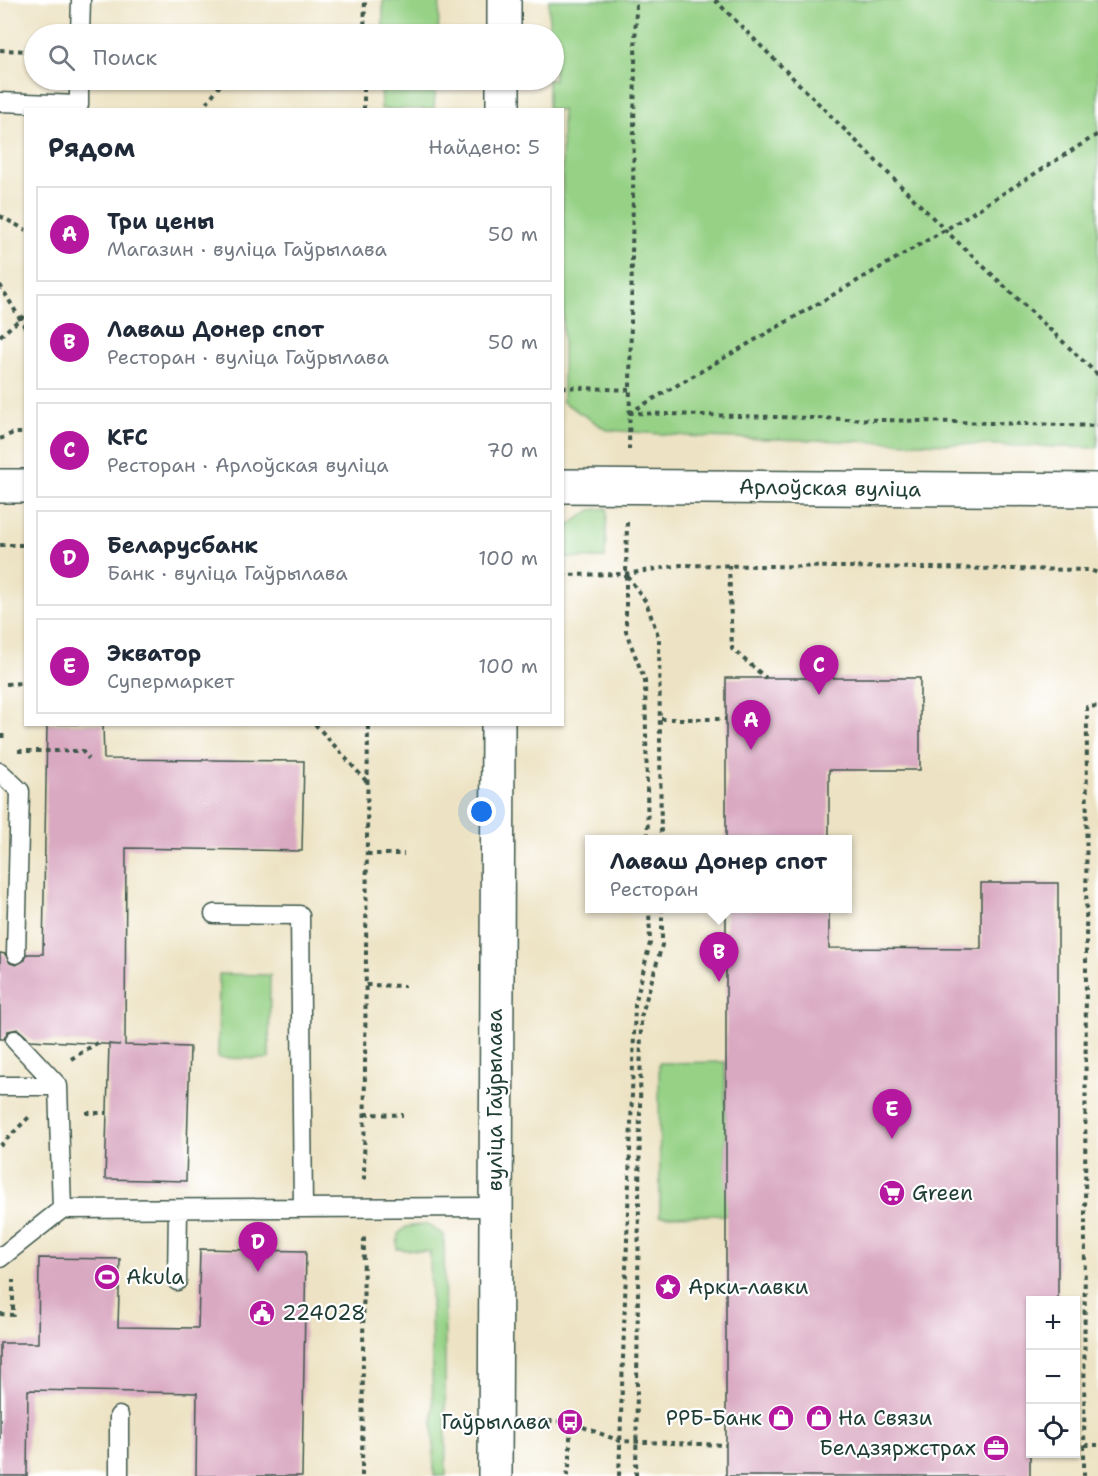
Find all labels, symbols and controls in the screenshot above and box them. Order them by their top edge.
search box [24,24,564,90]
icon: search [45,41,78,74]
text: Поиск [93,43,157,72]
text: Рядом [48,130,135,165]
text: Найдено: 5 [428,134,540,160]
text: Три цены [107,207,214,236]
text: A [62,221,77,247]
text: 50 m [488,221,538,247]
text: Магазин · вуліца Гаўрылава [107,236,387,262]
text: Лаваш Донер спот [107,315,324,344]
text: B [63,329,76,355]
text: 50 m [488,329,538,355]
text: Ресторан · вуліца Гаўрылава [107,344,389,370]
text: KFC [107,423,148,452]
text: C [63,437,76,463]
text: 70 m [486,437,538,463]
text: Ресторан · Арлоўская вуліца [107,452,389,478]
street label: Арлоўская вуліца [739,472,921,504]
text: Беларусбанк [107,531,258,560]
text: D [62,545,77,571]
text: 100 m [478,545,538,571]
text: Банк · вуліца Гаўрылава [107,560,348,586]
text: Экватор [107,639,201,668]
pin: C [800,646,838,695]
text: E [63,653,76,679]
text: 100 m [478,653,538,679]
text: Супермаркет [107,668,234,694]
pin: A [732,700,771,750]
your location [467,797,496,826]
popup [585,835,852,913]
text: Лаваш Донер спот [610,847,827,876]
text: Ресторан [610,876,699,902]
pin: B [700,932,738,982]
street label: вуліца Гаўрылава [481,1009,509,1191]
pin: E [872,1090,912,1139]
supermarket icon: Green [877,1178,907,1208]
place label: Green [912,1179,973,1207]
pin: D [238,1222,278,1272]
sports icon: Akula [92,1262,122,1292]
place label: Akula [126,1263,184,1291]
place icon: Арки-лавки [653,1272,683,1302]
place label: Арки-лавки [688,1273,809,1301]
map controls [1026,1296,1080,1458]
button: + [1026,1296,1080,1350]
public building icon: 224028 [247,1298,277,1328]
place label: 224028 [282,1299,366,1327]
button: − [1026,1350,1080,1404]
shop icon: РРБ-Банк [766,1403,796,1433]
shop icon: На Связи [804,1403,834,1433]
place label: РРБ-Банк [666,1404,762,1432]
place label: На Связи [838,1404,933,1432]
button: locate [1026,1404,1080,1458]
bus stop icon: Гаўрылава [555,1407,585,1437]
place label: Гаўрылава [441,1408,550,1436]
office icon: Белдзяржстрах [981,1433,1011,1463]
place label: Белдзяржстрах [819,1434,976,1462]

